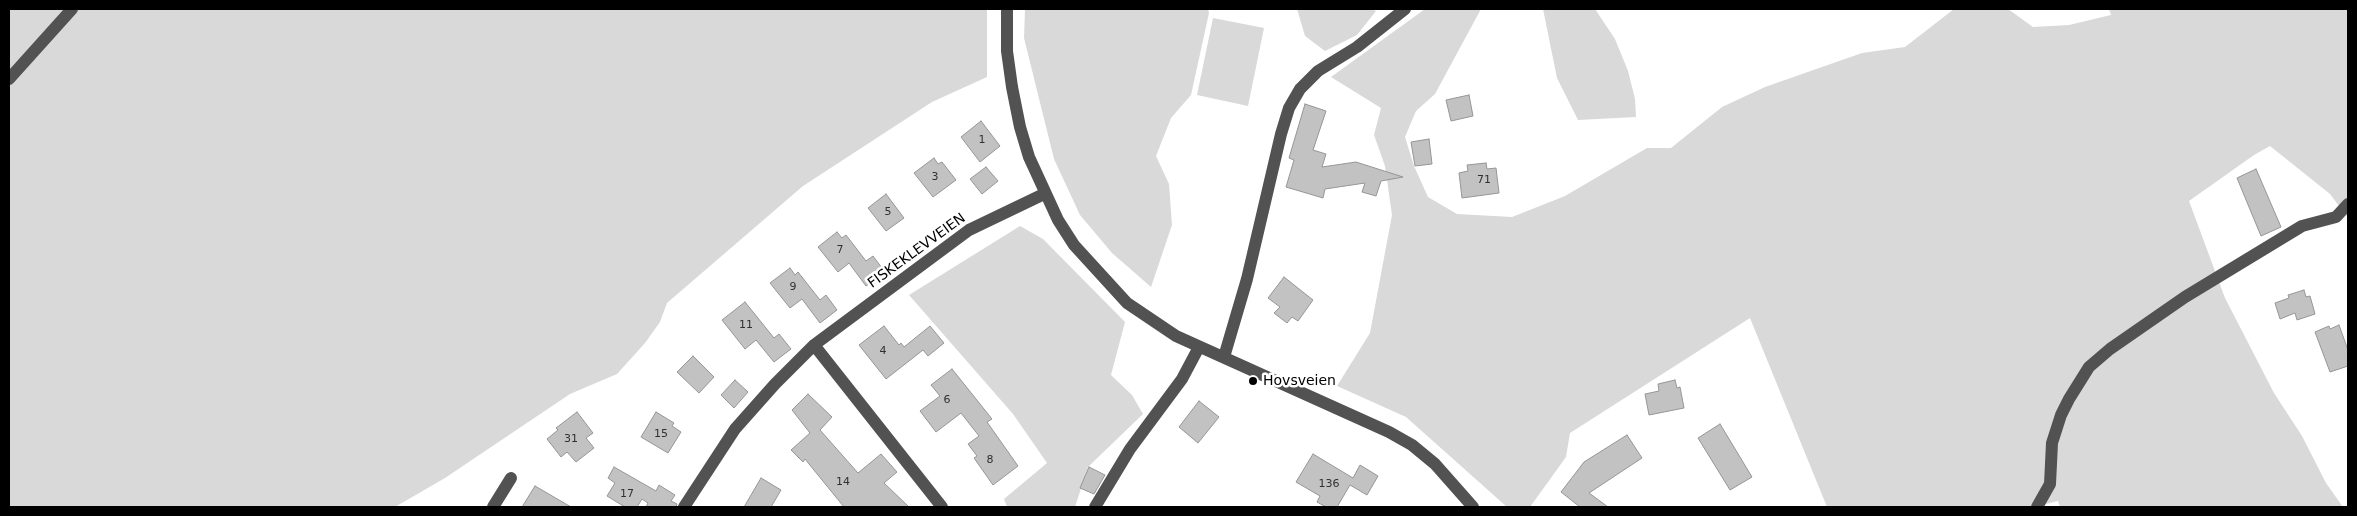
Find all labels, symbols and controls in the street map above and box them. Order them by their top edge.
house number: 1 [979,133,985,147]
house number: 3 [932,170,938,184]
house number: 71 [1477,173,1491,187]
house number: 5 [885,205,891,219]
street label: FISKEKLEVVEIEN [865,210,969,292]
house number: 7 [837,243,843,257]
house number: 9 [790,280,796,294]
house number: 11 [739,318,753,332]
house number: 4 [880,344,886,358]
place label: Hovsveien [1263,373,1336,389]
marker: Hovsveien [1247,375,1259,387]
house number: 6 [944,393,950,407]
house number: 15 [654,427,668,441]
house number: 31 [564,432,578,446]
house number: 8 [987,453,993,467]
house number: 14 [836,475,850,489]
house number: 136 [1319,477,1339,491]
house number: 17 [620,487,634,501]

